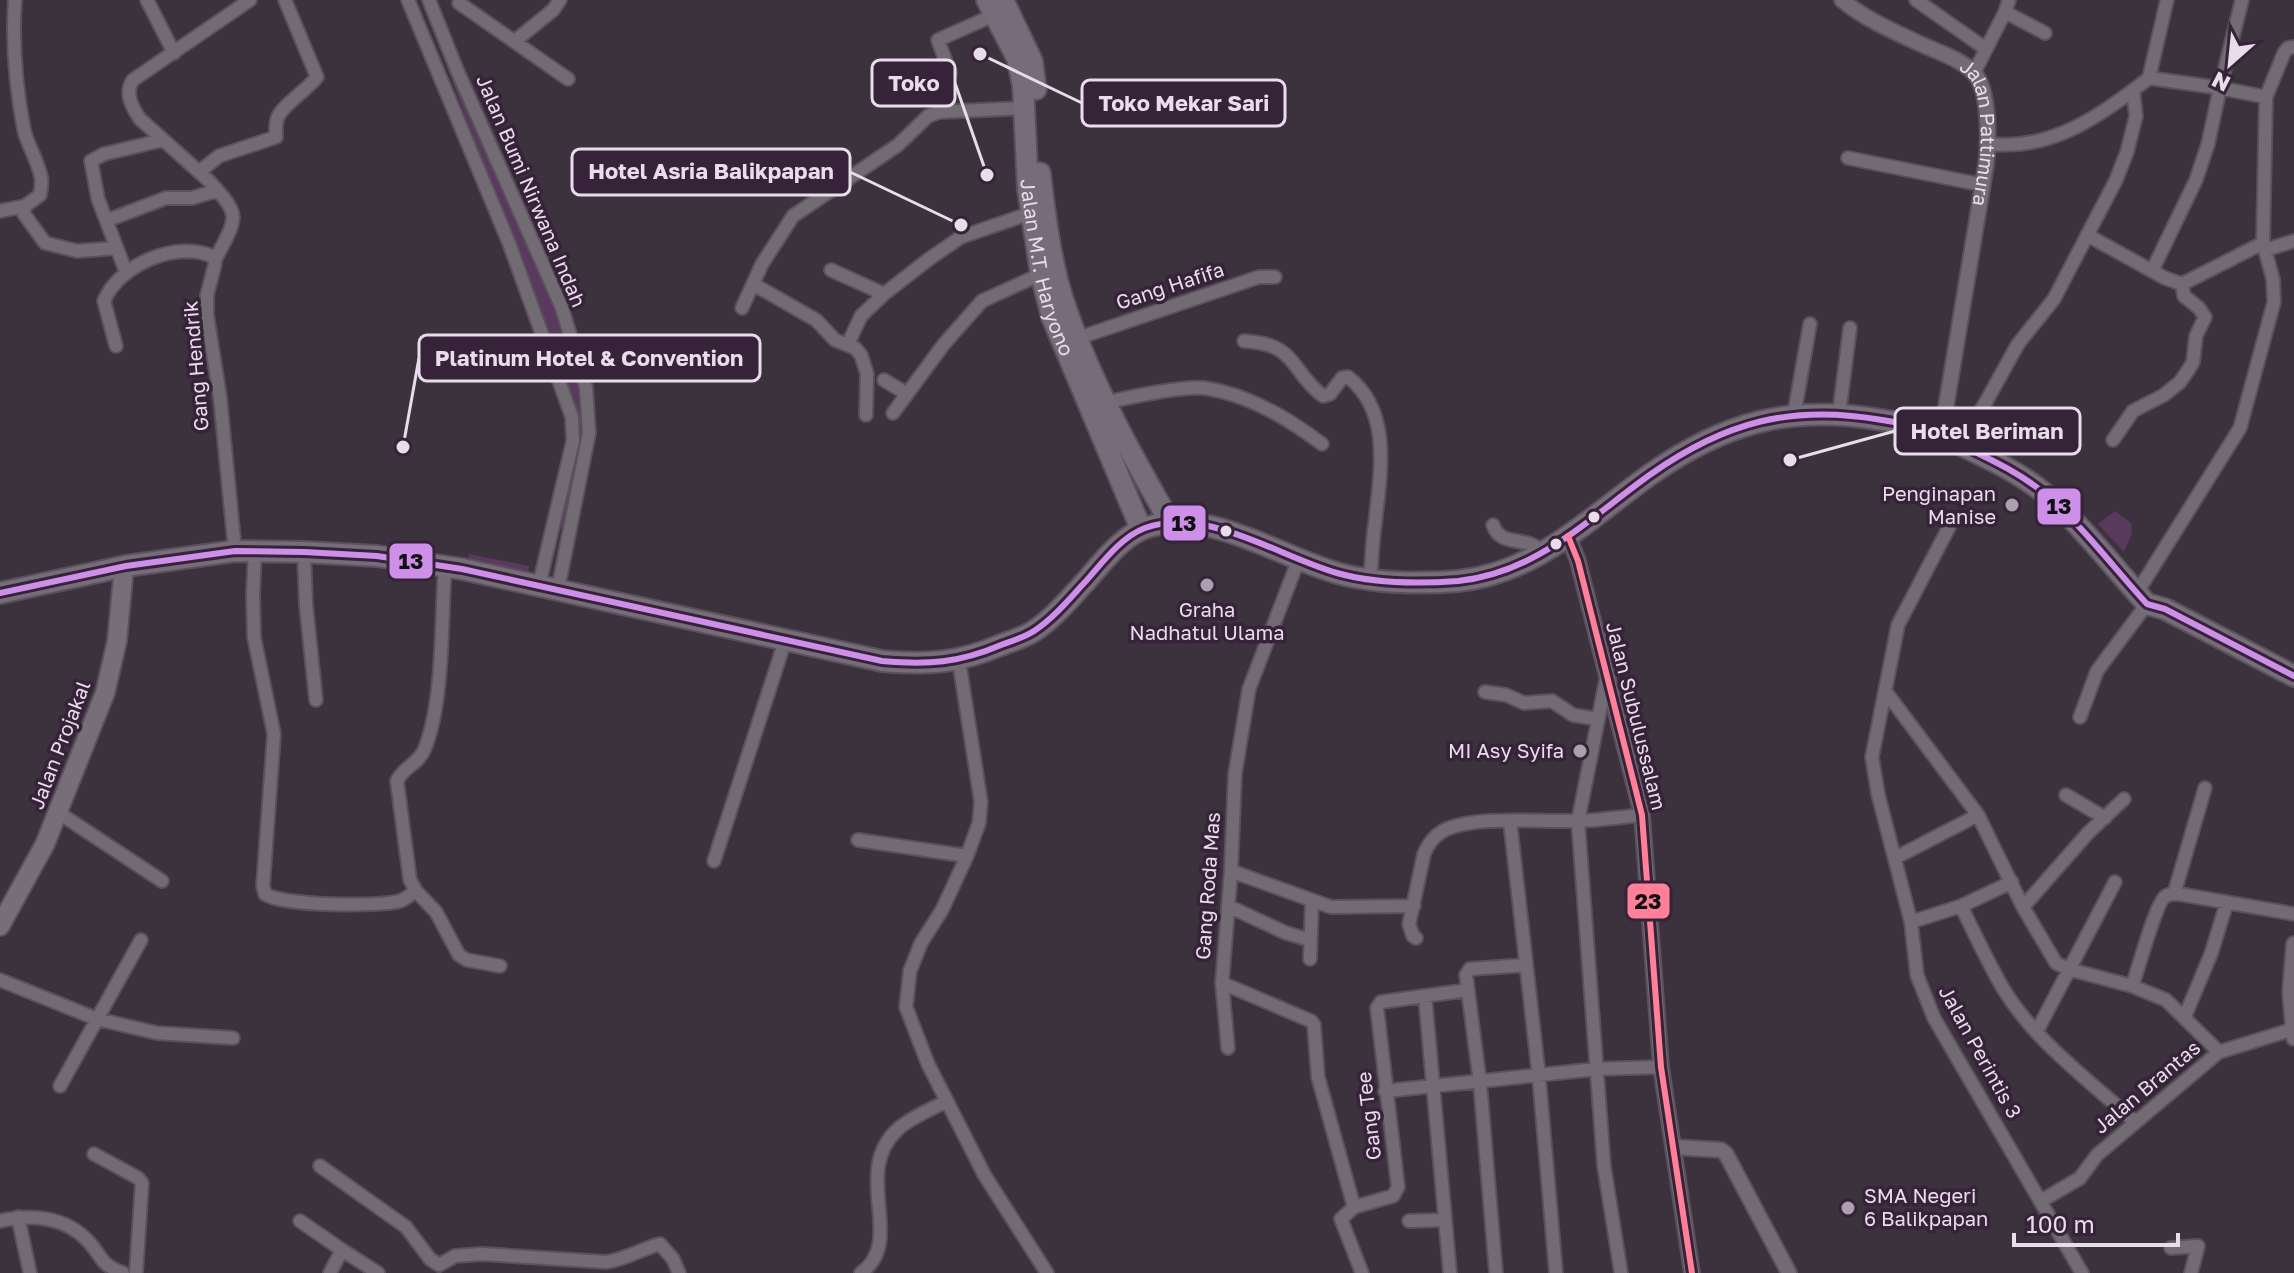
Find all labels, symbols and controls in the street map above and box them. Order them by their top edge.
north arrow [2190,24,2270,104]
street label: Jalan Pattimura [1956,53,2001,208]
callout: Toko [872,60,955,106]
text: N [2207,66,2234,98]
text: Toko [888,69,940,96]
street label: Jalan Bumi Nirwana Indah [472,71,592,310]
callout: Toko Mekar Sari [1082,80,1285,126]
text: Toko Mekar Sari [1099,89,1269,116]
callout: Hotel Asria Balikpapan [572,149,850,195]
text: Hotel Asria Balikpapan [588,157,834,184]
street label: Jalan M.T. Haryono [1017,179,1080,359]
street label: Gang Hafifa [1113,256,1227,314]
street label: Gang Hendrik [177,300,213,432]
callout: Platinum Hotel & Convention [419,335,760,381]
text: Platinum Hotel & Convention [435,344,743,371]
callout: Hotel Beriman [1895,408,2080,454]
text: Hotel Beriman [1911,417,2063,444]
place label: Penginapan Manise [1882,481,1996,528]
line badge: 13 [2036,487,2082,526]
text: 13 [2047,492,2071,519]
marker: Penginapan Manise [2003,496,2021,514]
line badge: 13 [1162,504,1207,542]
text: 13 [1172,509,1196,536]
unlabelled marker [1586,509,1602,525]
unlabelled marker [1218,523,1234,539]
unlabelled marker [1548,536,1564,552]
line badge: 13 [388,542,434,580]
text: 13 [399,547,423,574]
marker: Graha Nadhatul Ulama [1198,576,1216,594]
place label: Graha Nadhatul Ulama [1130,597,1285,644]
street label: Jalan Subulussalam [1602,619,1672,812]
street label: Jalan Projakal [24,677,95,812]
place label: MI Asy Syifa [1448,738,1564,762]
marker: MI Asy Syifa [1571,742,1589,760]
street label: Gang Roda Mas [1190,811,1224,961]
line badge: 23 [1626,882,1671,920]
text: 23 [1635,887,1661,914]
street label: Jalan Perintis 3 [1935,981,2027,1122]
street label: Jalan Brantas [2088,1035,2205,1138]
street label: Gang Tee [1351,1071,1385,1162]
place label: SMA Negeri 6 Balikpapan [1864,1183,1988,1230]
scale bar [2014,1197,2178,1247]
marker: SMA Negeri 6 Balikpapan [1839,1199,1857,1217]
text: 100 m [2026,1209,2095,1238]

